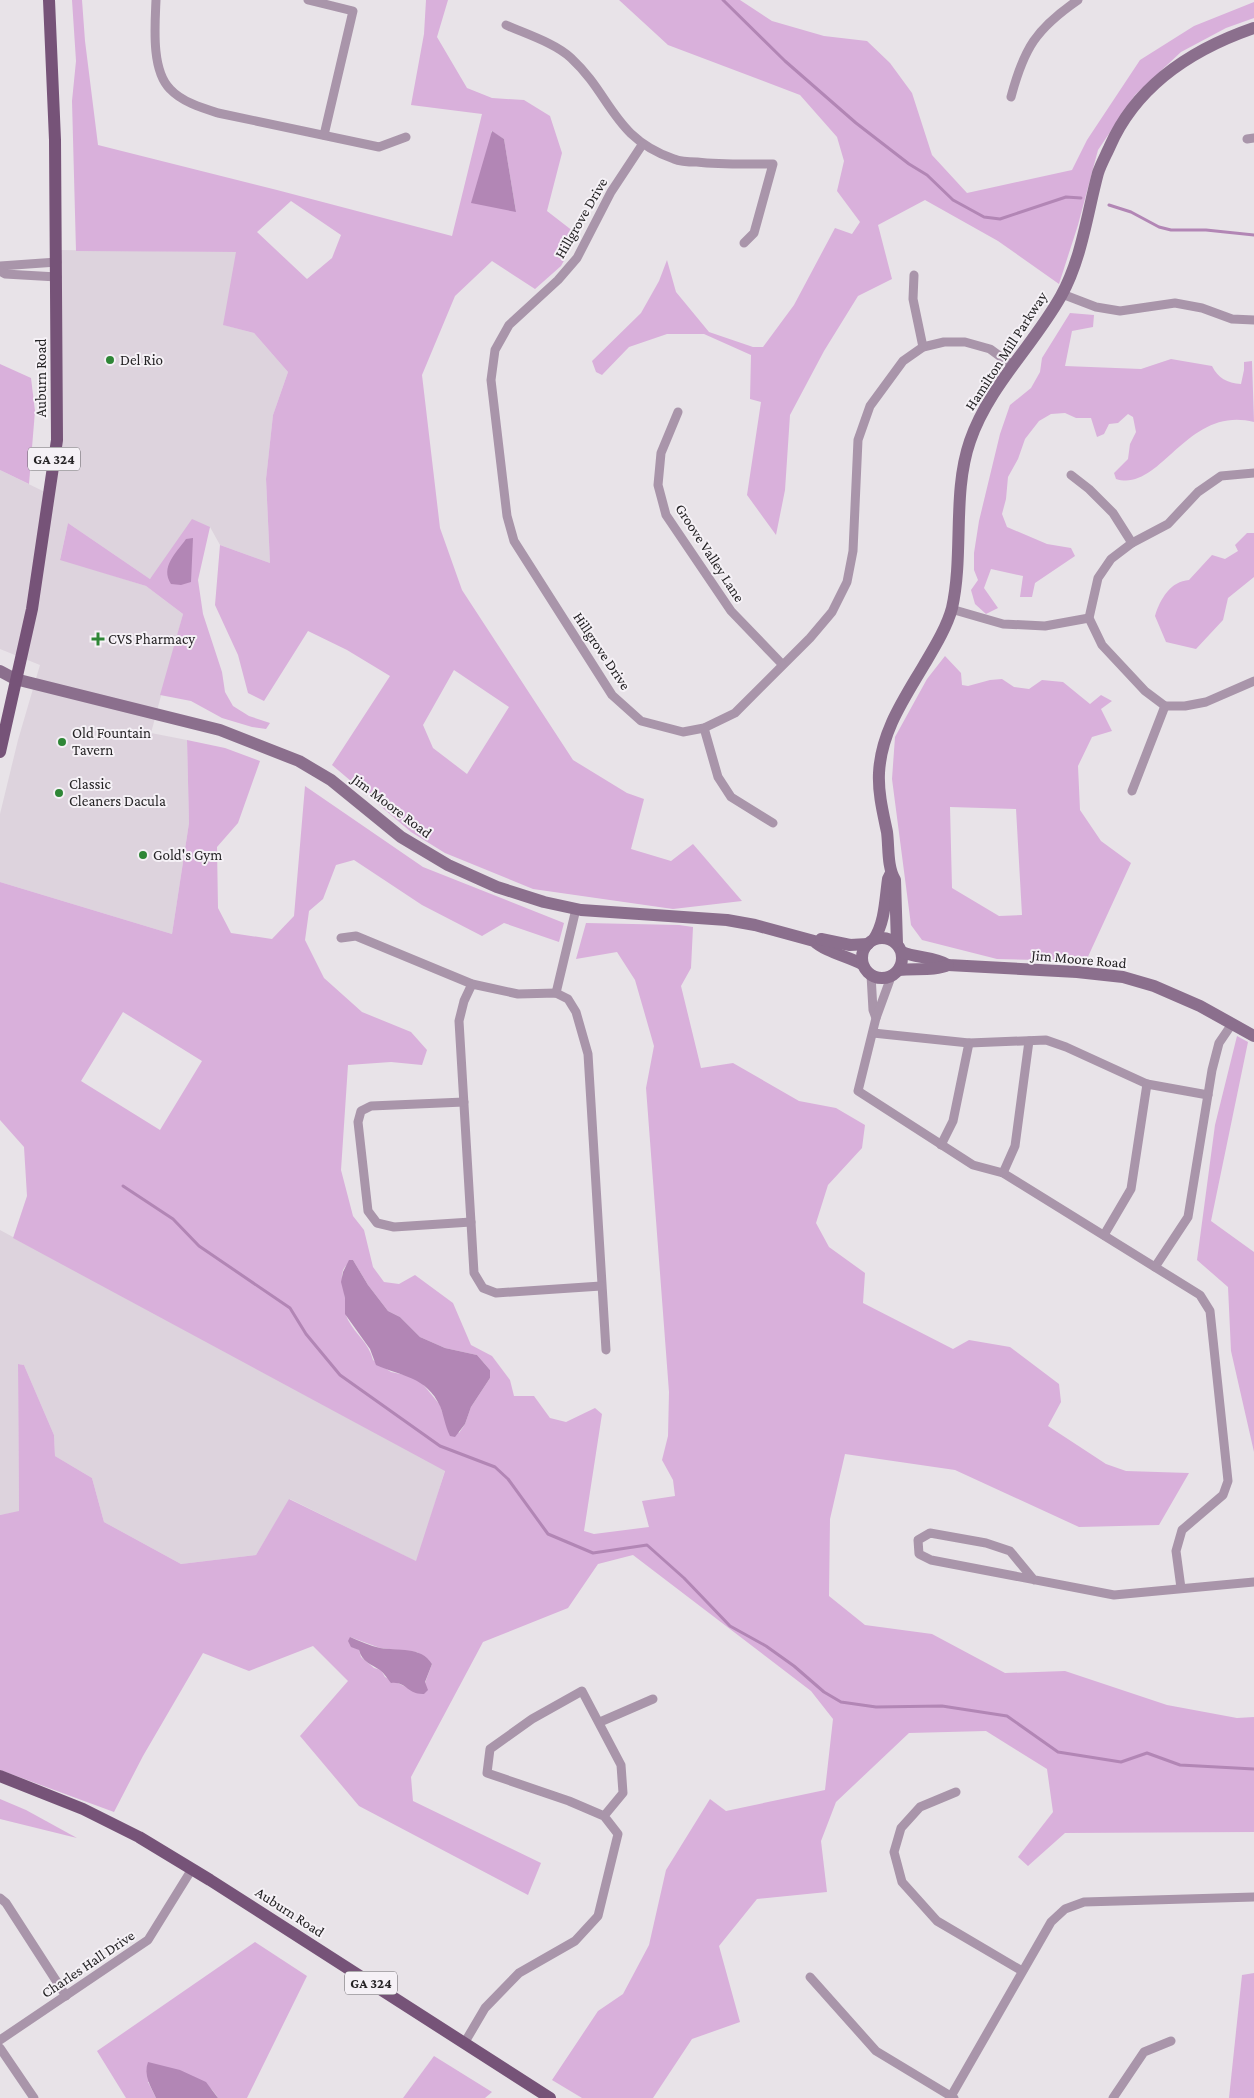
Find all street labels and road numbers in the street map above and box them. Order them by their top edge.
street label: Hillgrove Drive [552,175,612,262]
street label: Hamilton Mill Parkway [962,289,1051,414]
street label: Auburn Road [33,339,49,417]
road number: GA 324 [28,448,80,470]
street label: Groove Valley Lane [672,501,748,606]
street label: Hillgrove Drive [569,609,634,694]
street label: Jim Moore Road [347,770,435,842]
street label: Jim Moore Road [1029,947,1127,972]
street label: Auburn Road [253,1884,327,1940]
street label: Charles Hall Drive [39,1927,138,2001]
road number: GA 324 [345,1972,397,1995]

